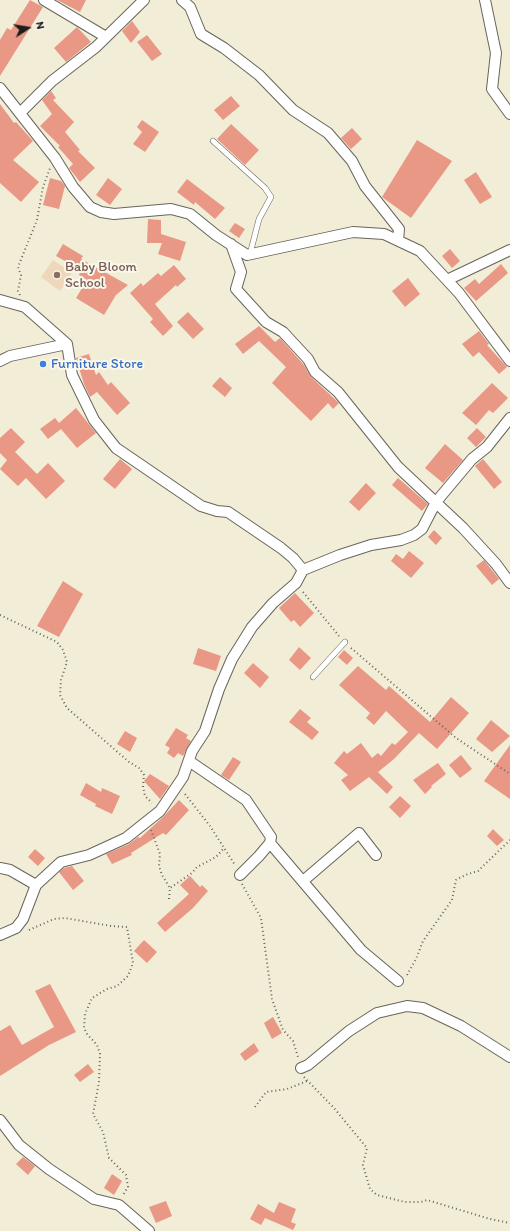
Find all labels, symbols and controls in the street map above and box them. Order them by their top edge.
north arrow [8,8,48,48]
text: N [33,20,47,30]
place label: Baby Bloom School [65,259,137,292]
marker: Baby Bloom School [52,270,62,280]
place label: Furniture Store [51,356,143,372]
marker: Furniture Store [38,359,48,369]

